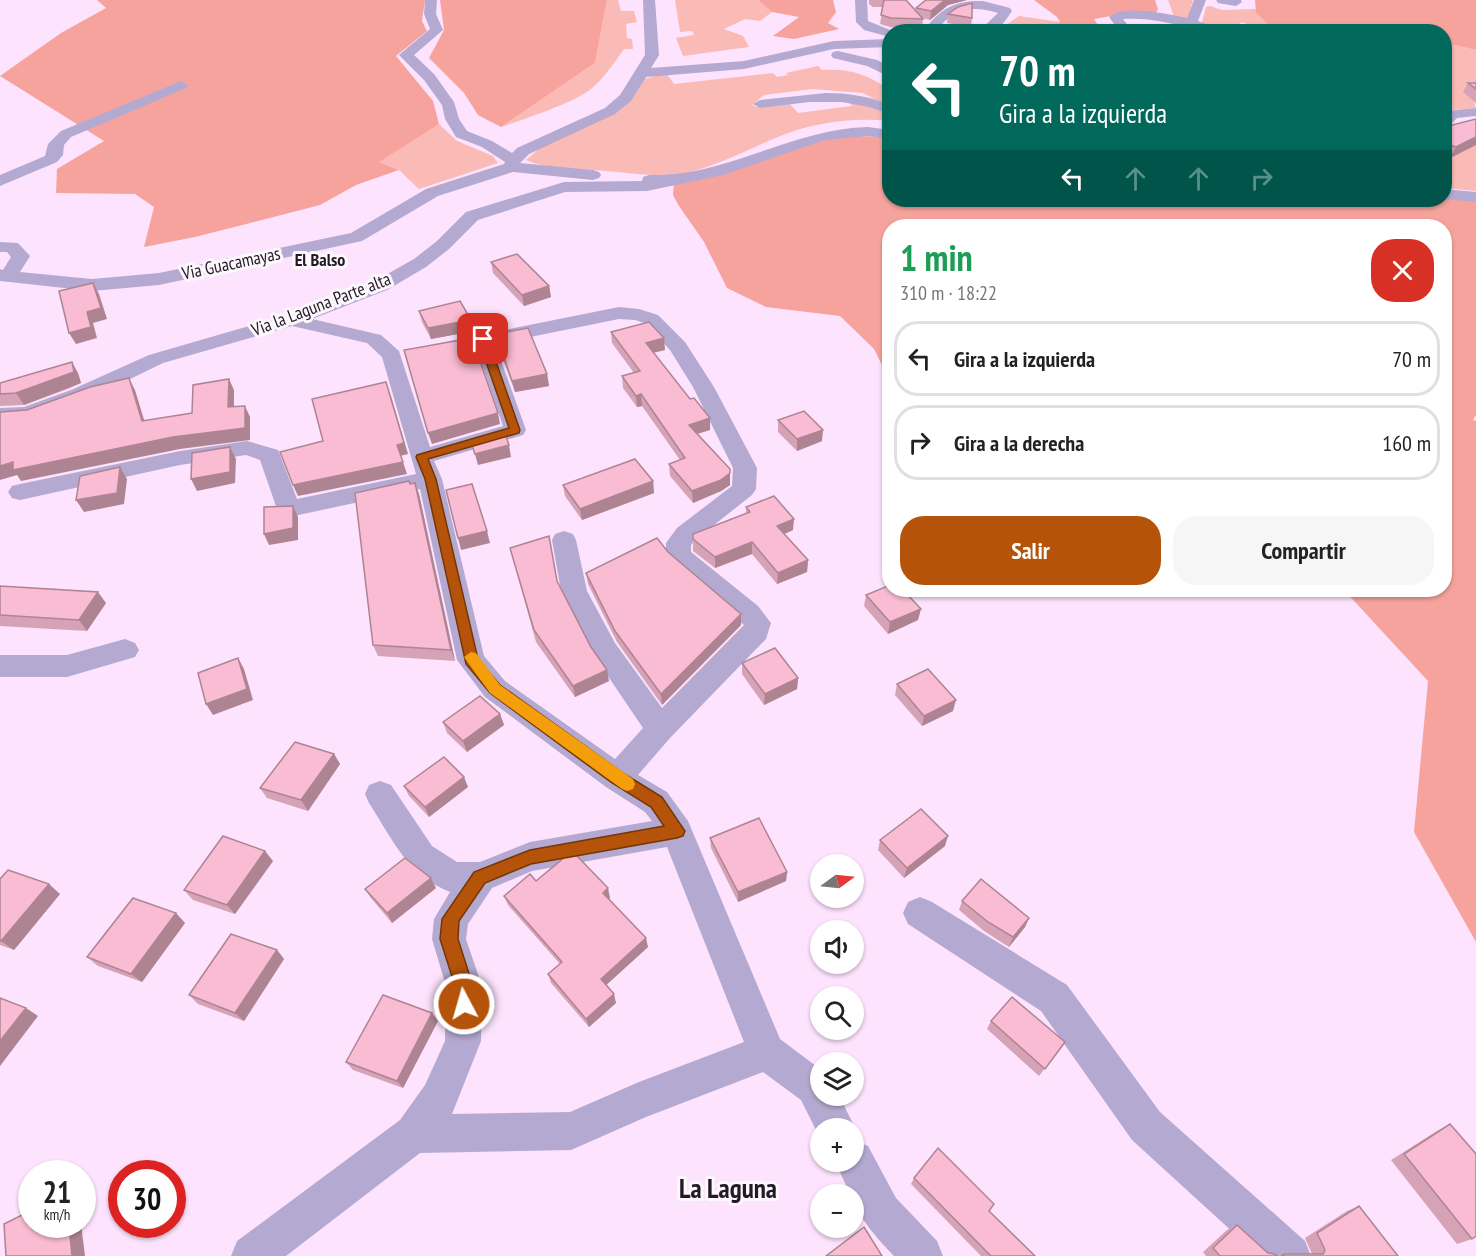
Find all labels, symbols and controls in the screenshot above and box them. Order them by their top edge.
text: 70 m [999,43,1076,98]
icon: left [900,48,978,126]
text: Gira a la izquierda [999,96,1167,130]
icon: left [1056,162,1089,195]
icon: ahead [1119,162,1152,195]
icon: ahead [1182,162,1215,195]
icon: right [1245,162,1278,195]
text: 1 min [900,234,973,281]
button: close [1371,239,1434,302]
street label: Via Guacamayas [179,241,282,285]
district label: El Balso [295,248,345,271]
street label: Via la Laguna Parte alta [247,267,394,341]
text: 310 m · 18:22 [900,280,997,306]
pin [457,313,508,364]
icon: arrive [466,322,499,355]
icon: left [903,342,936,375]
text: Gira a la izquierda [954,345,1095,373]
text: 70 m [1392,345,1431,373]
icon: right [903,426,936,459]
text: Gira a la derecha [954,429,1084,457]
text: 160 m [1382,429,1431,457]
button: Salir [900,516,1161,585]
button: Compartir [1173,516,1434,585]
north arrow [810,854,864,908]
map controls [810,854,864,1238]
button: sound [810,920,864,974]
position arrow [432,972,496,1036]
button: search [810,986,864,1040]
button: layers [810,1052,864,1106]
button: + [810,1118,864,1172]
speed limit sign: 30 [108,1160,186,1238]
district label: La Laguna [679,1171,777,1205]
text: 21 [43,1172,71,1211]
button: − [810,1184,864,1238]
text: km/h [44,1205,70,1224]

